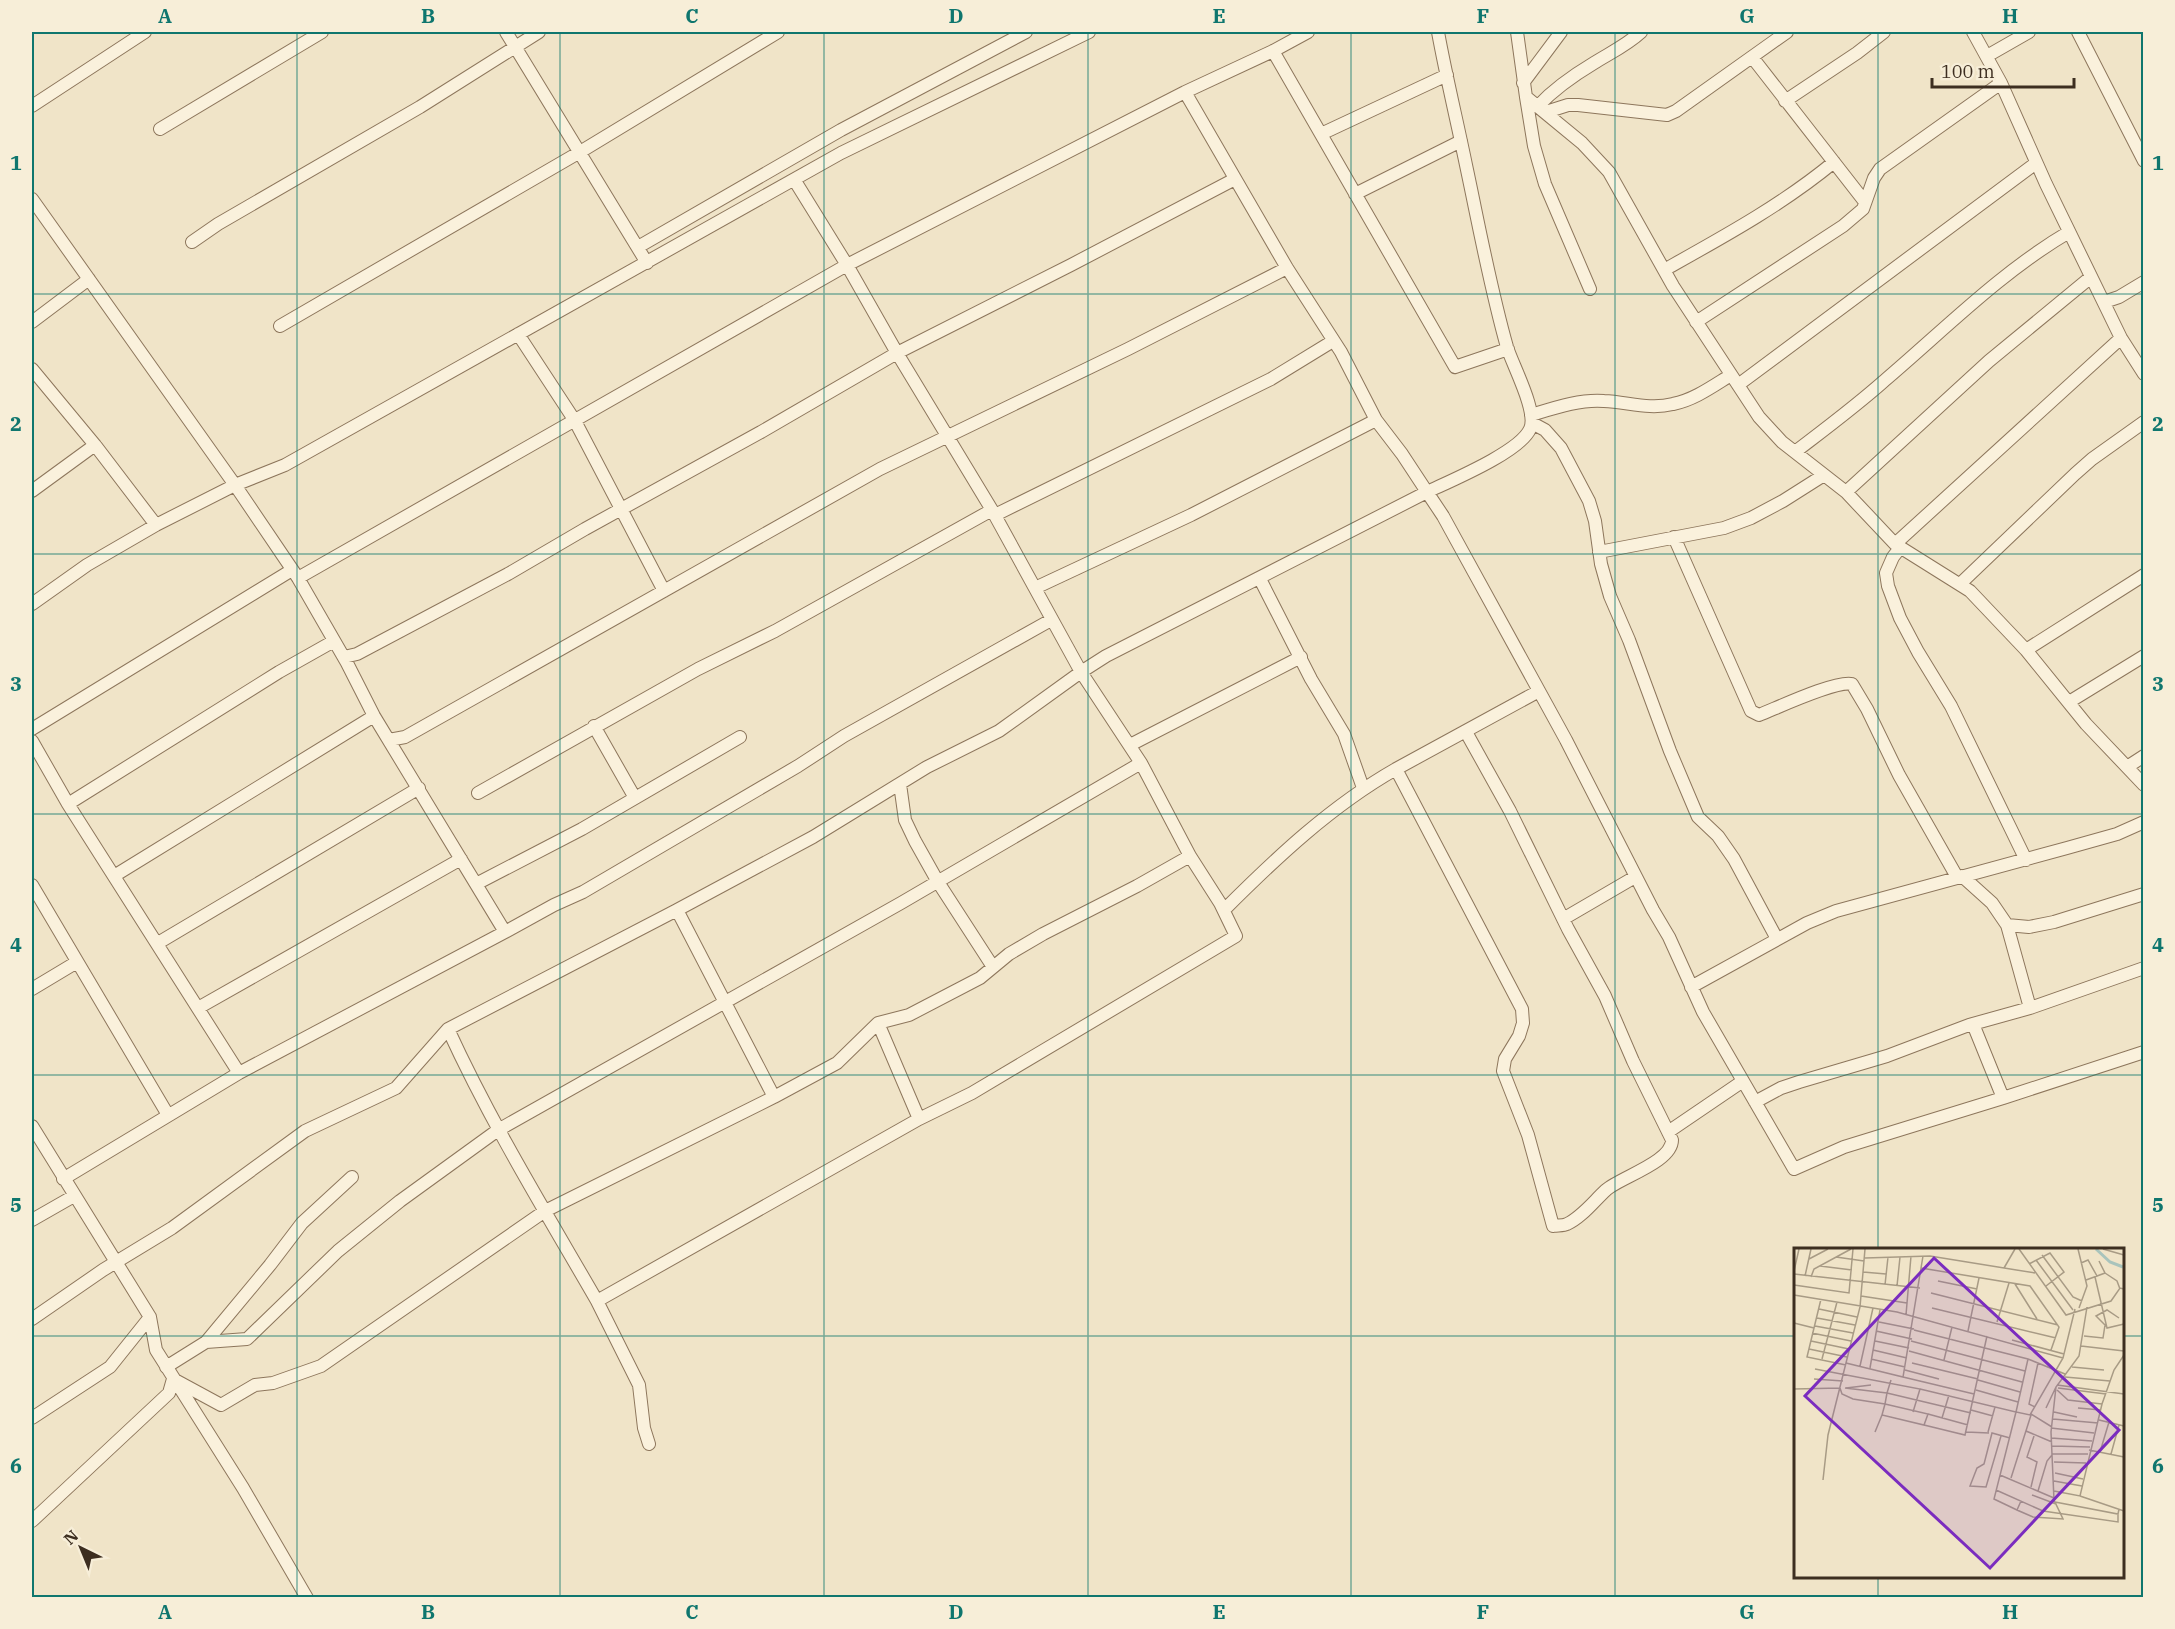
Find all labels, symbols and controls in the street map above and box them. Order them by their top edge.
text: A [158,2,172,29]
text: B [421,2,435,29]
text: C [685,2,699,29]
text: D [948,2,964,29]
text: E [1212,2,1226,29]
text: F [1477,2,1489,29]
text: G [1739,2,1755,29]
text: H [2002,2,2018,29]
scale bar [1932,51,2074,89]
text: 100 m [1941,60,1995,83]
text: 1 [10,149,22,176]
text: 1 [2152,149,2164,176]
text: 2 [10,410,22,437]
text: 2 [2152,410,2164,437]
text: 3 [10,670,22,697]
text: 3 [2152,670,2164,697]
text: 4 [10,931,22,958]
text: 4 [2152,931,2164,958]
text: 5 [10,1191,22,1218]
text: 5 [2152,1191,2164,1218]
inset map [1794,1248,2124,1578]
text: 6 [10,1452,22,1479]
text: 6 [2152,1452,2164,1479]
north arrow [51,1518,111,1578]
text: N [59,1525,82,1549]
text: A [158,1598,172,1625]
text: B [421,1598,435,1625]
text: C [685,1598,699,1625]
text: D [948,1598,964,1625]
text: E [1212,1598,1226,1625]
text: F [1477,1598,1489,1625]
text: G [1739,1598,1755,1625]
text: H [2002,1598,2018,1625]

